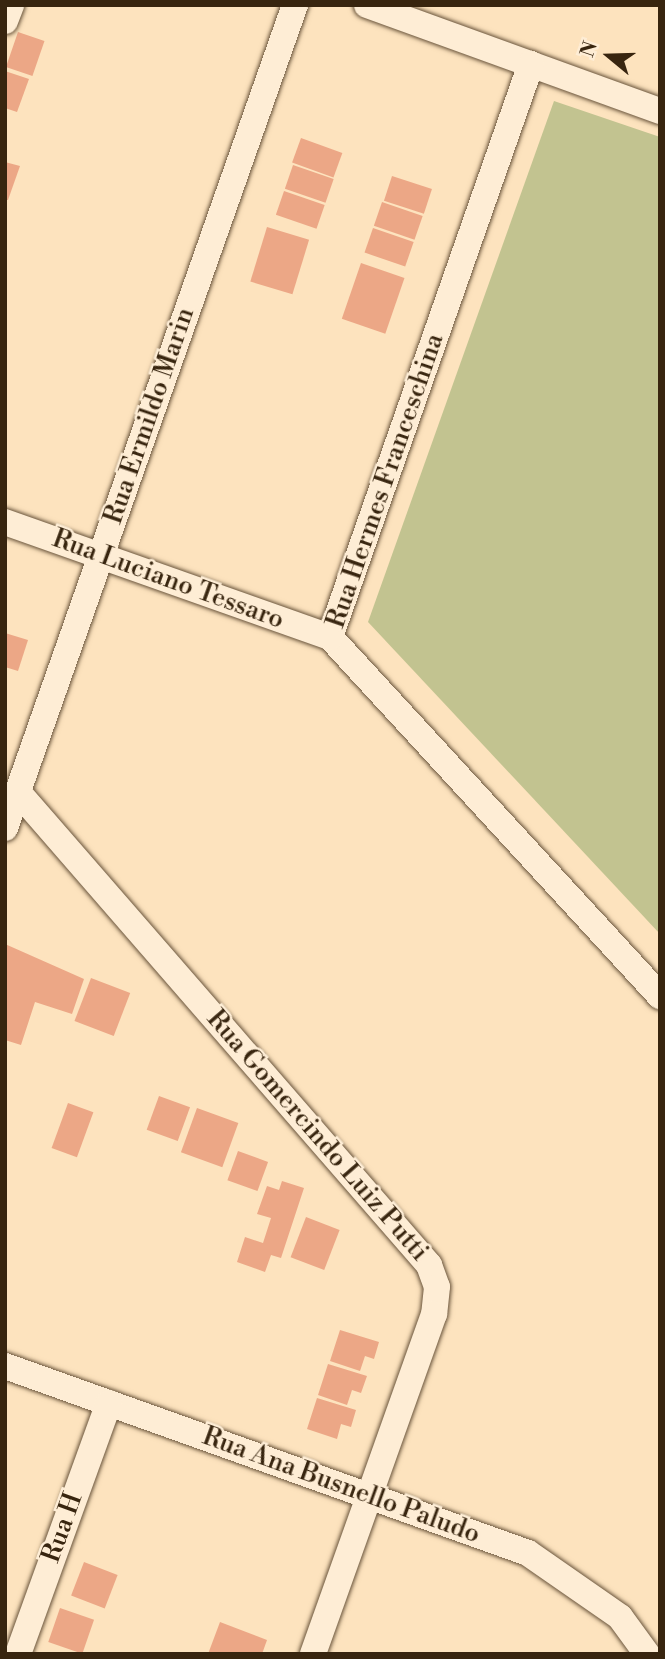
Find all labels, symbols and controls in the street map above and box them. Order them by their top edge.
north arrow [574,21,644,91]
text: N [575,38,603,60]
street label: Rua Ermildo Marin [98,304,202,528]
street label: Rua Hermes Franceschina [321,330,451,632]
street label: Rua Luciano Tessaro [48,524,288,636]
street label: Rua Gomercindo Luiz Putti [200,1004,434,1268]
street label: Rua Ana Busnello Paludo [198,1421,484,1551]
street label: Rua H [36,1489,90,1567]

